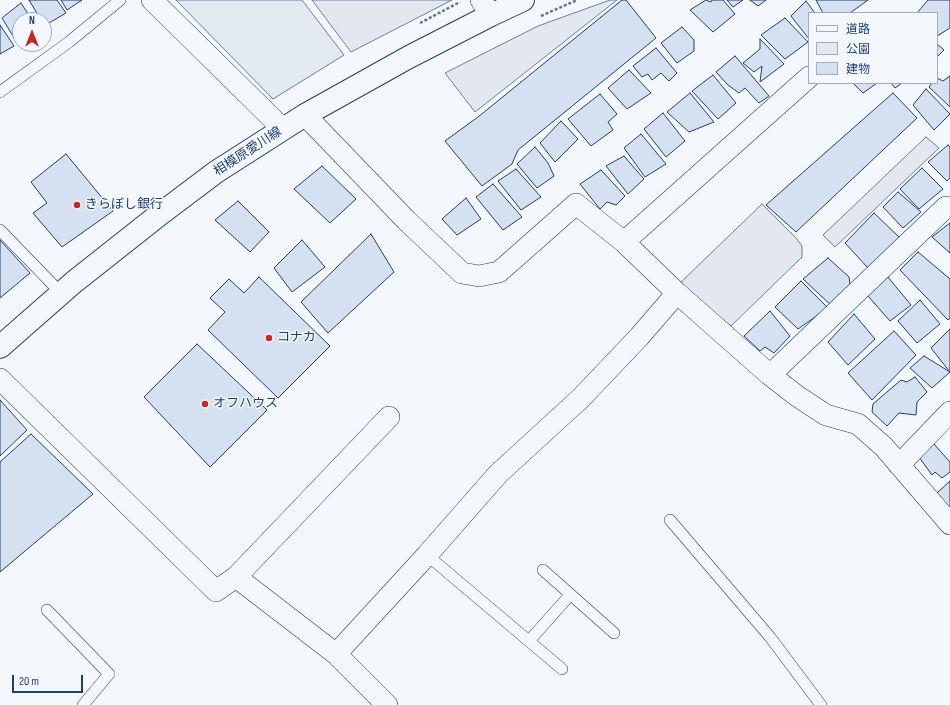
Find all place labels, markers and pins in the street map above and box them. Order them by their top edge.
place label: きらぼし銀行 [85,197,163,213]
marker: きらぼし銀行 [72,200,82,210]
place label: コナカ [277,330,316,346]
marker: コナカ [264,333,274,343]
place label: オフハウス [213,396,278,412]
marker: オフハウス [200,399,210,409]

